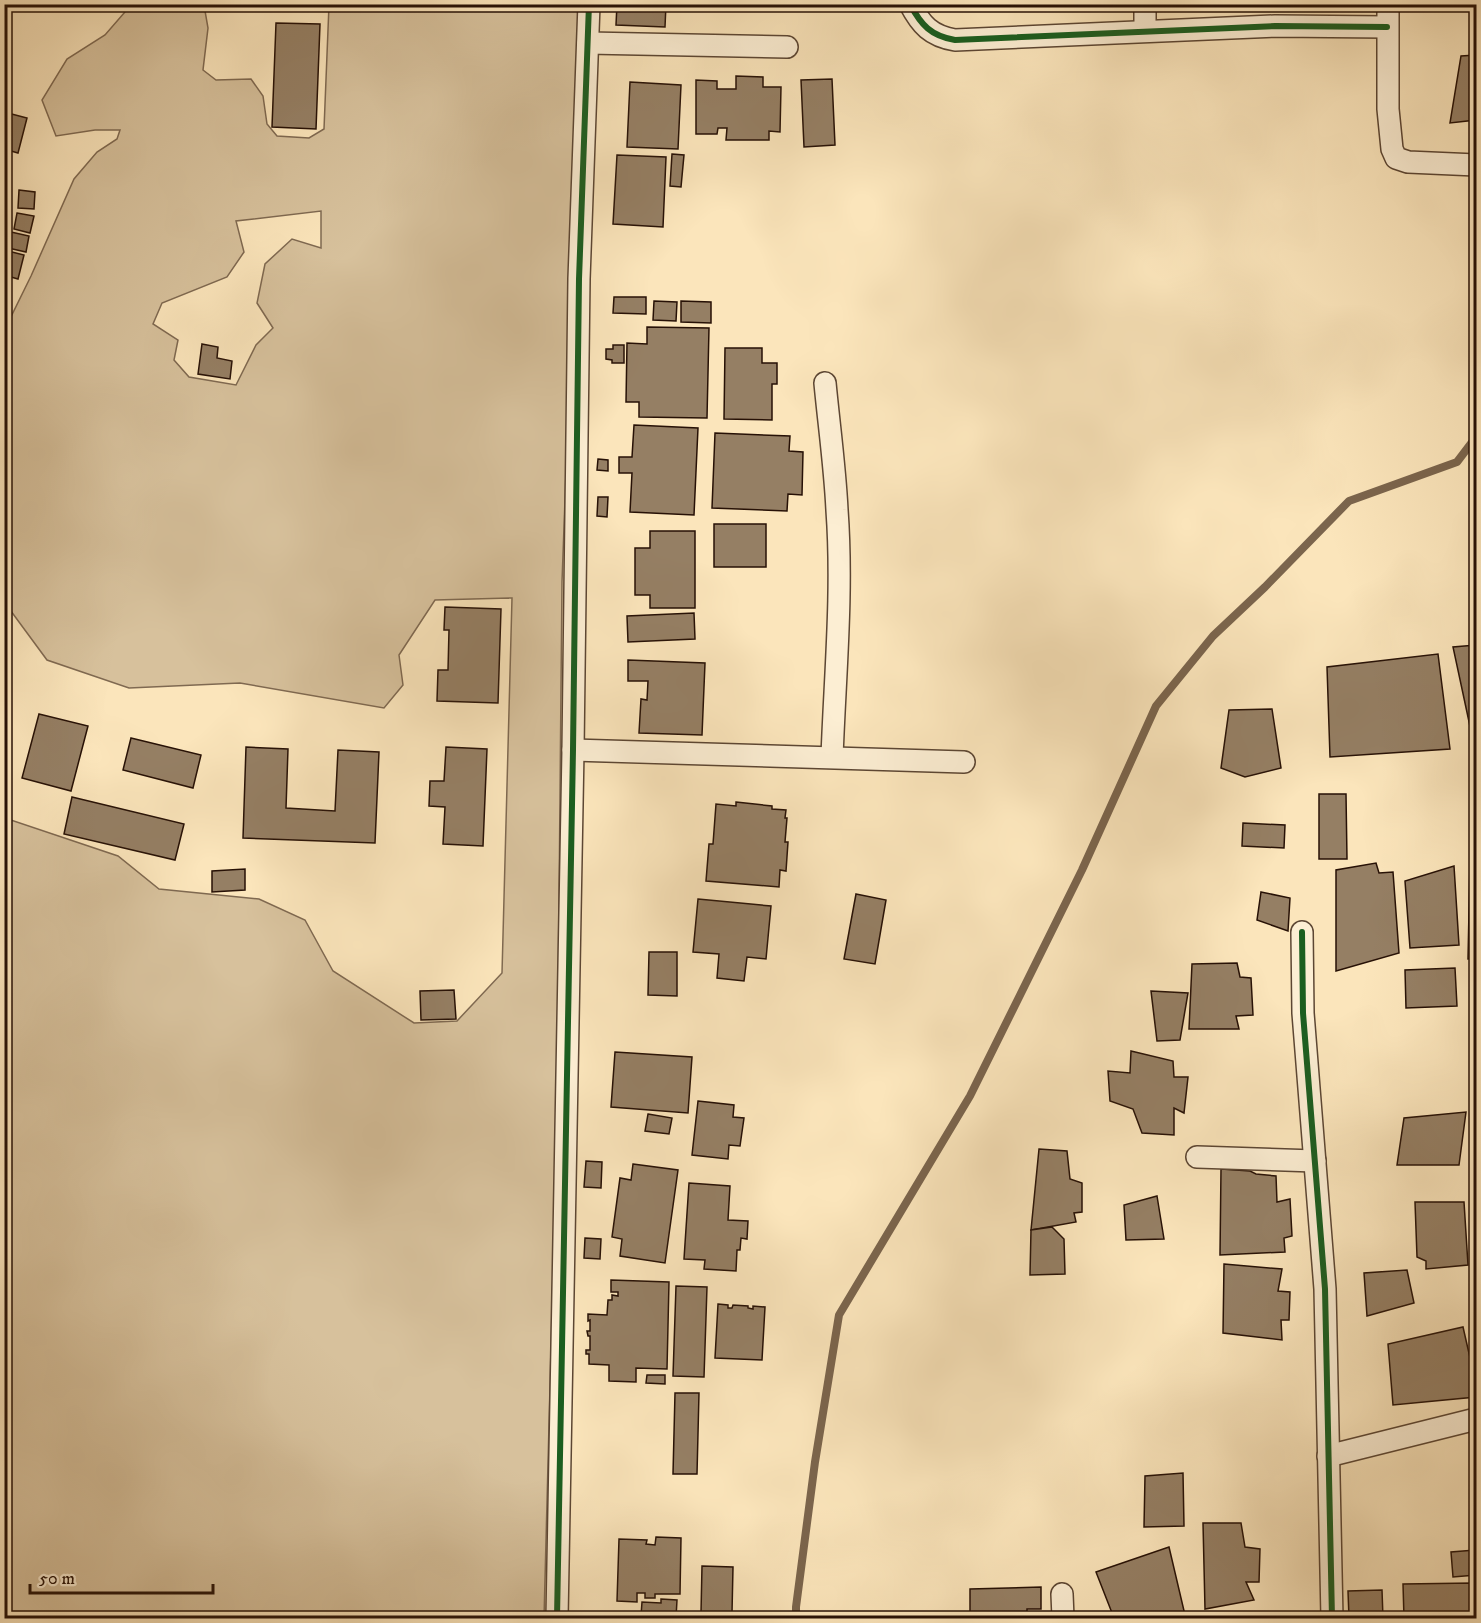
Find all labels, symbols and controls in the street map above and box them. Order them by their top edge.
scale bar [30,1557,213,1595]
text: 50 m [39,1568,75,1590]

